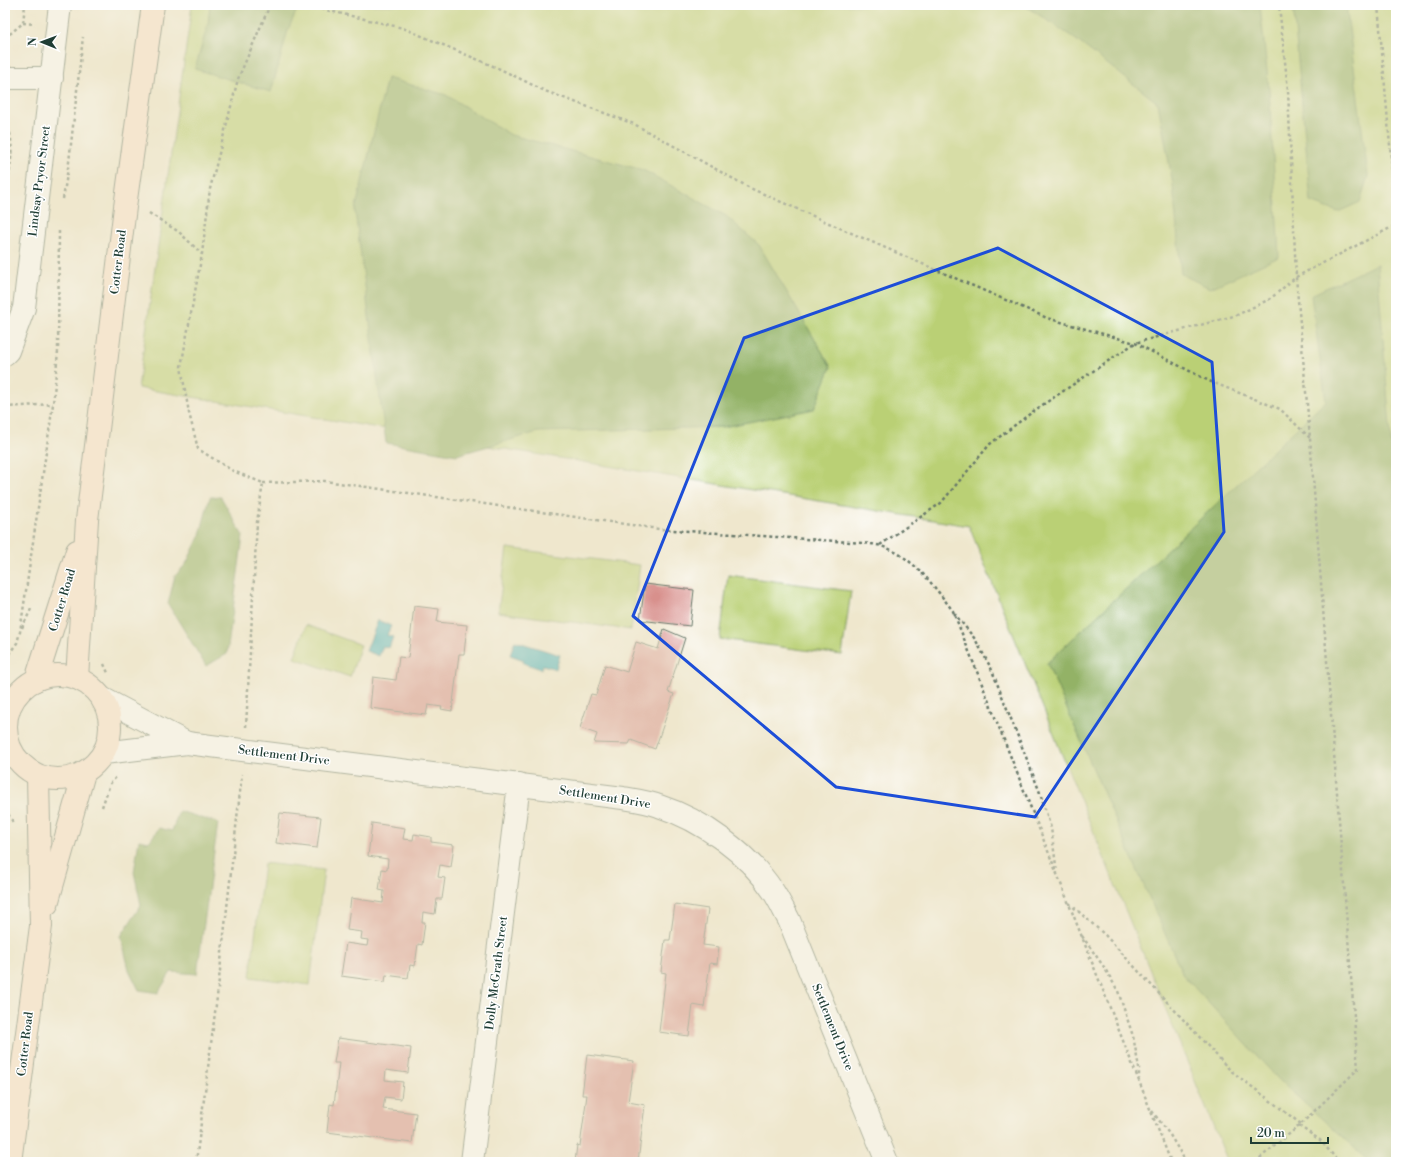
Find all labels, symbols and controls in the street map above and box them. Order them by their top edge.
north arrow [22,22,62,62]
text: N [26,37,40,46]
street label: Lindsay Pryor Street [25,124,54,237]
street label: Cotter Road [107,229,130,295]
street label: Cotter Road [46,567,79,633]
street label: Settlement Drive [237,742,331,769]
street label: Settlement Drive [558,783,652,812]
street label: Dolly McGrath Street [482,914,511,1031]
street label: Settlement Drive [808,982,857,1073]
street label: Cotter Road [14,1011,37,1077]
scale bar [1251,1119,1328,1145]
text: 20 m [1257,1126,1285,1141]

